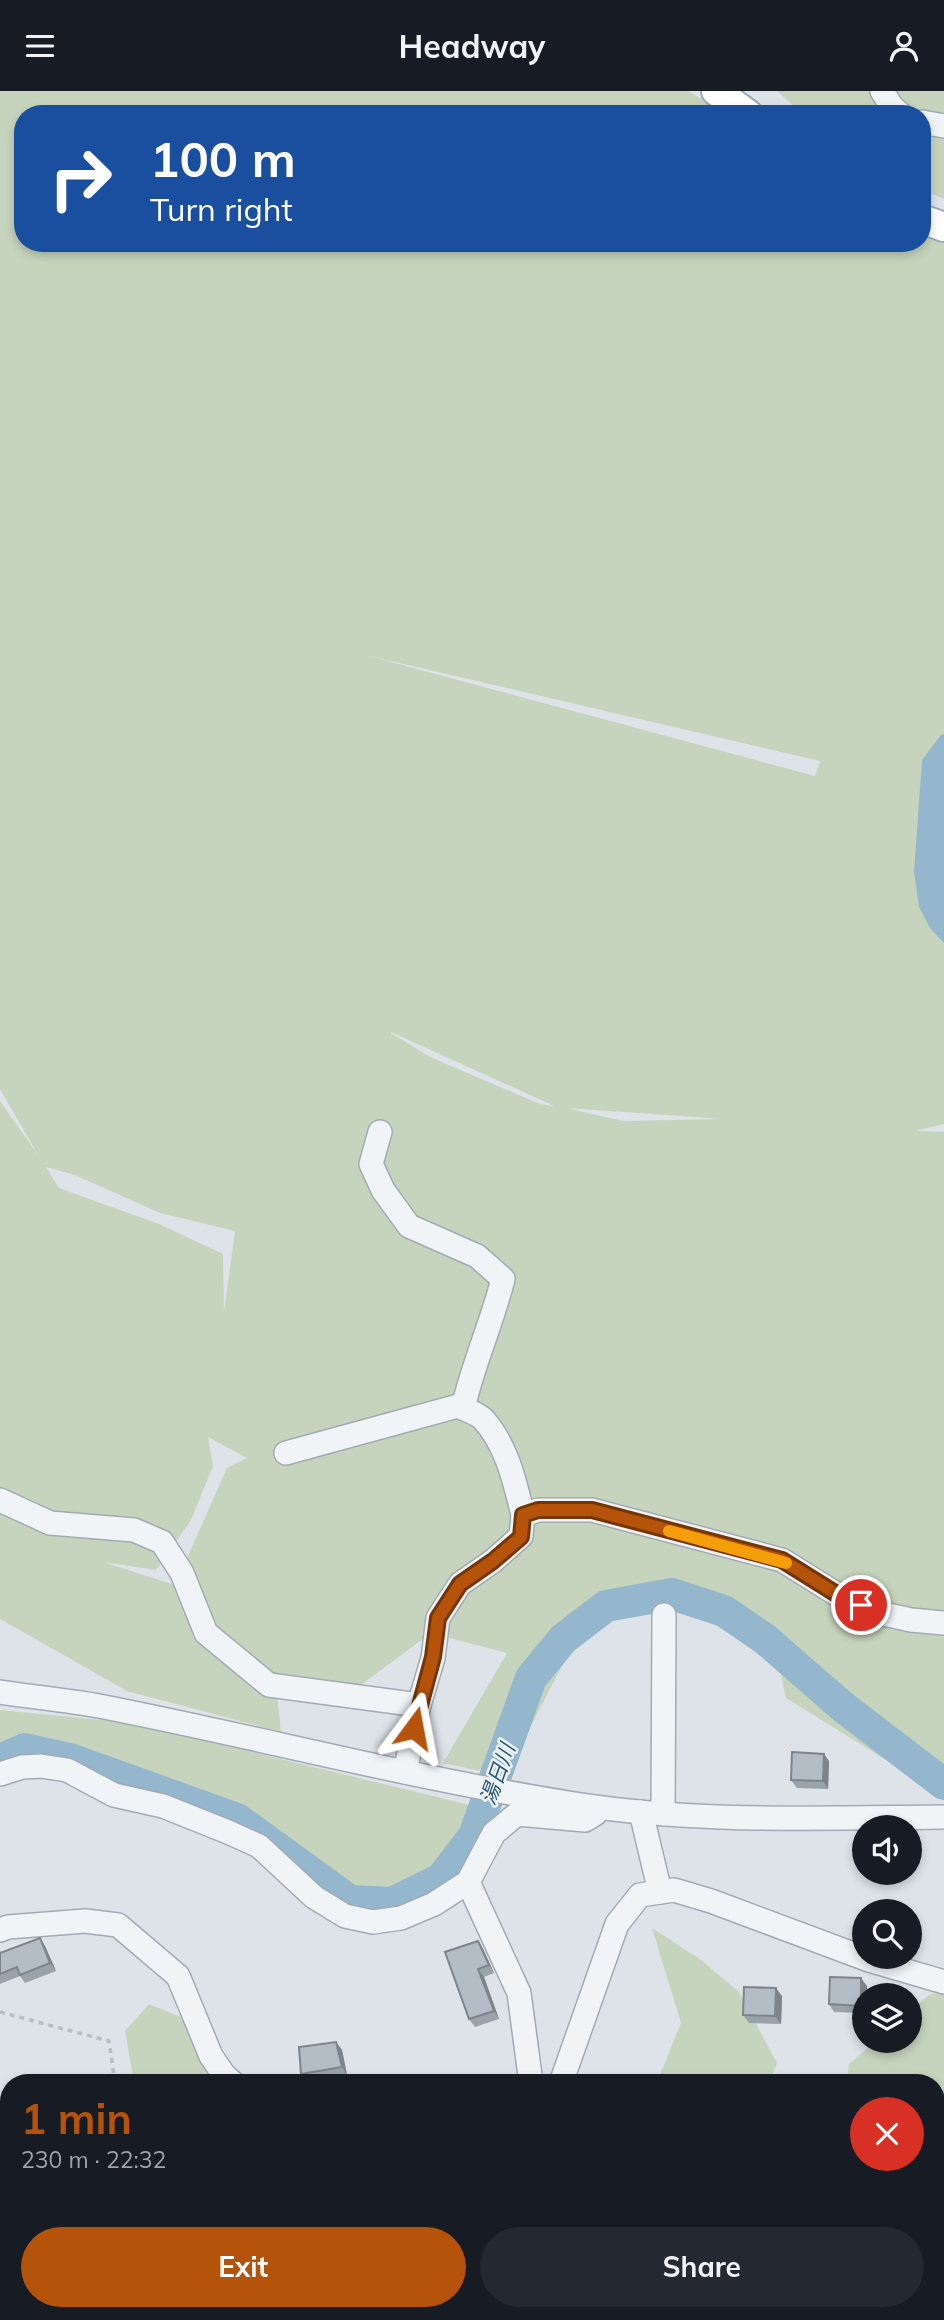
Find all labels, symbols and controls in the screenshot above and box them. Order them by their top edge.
text: Headway [399,26,545,66]
icon: menu [21,27,59,65]
icon: person [885,27,923,65]
text: 100 m [150,128,296,189]
icon: right [35,133,126,224]
text: Turn right [150,189,293,229]
pin [831,1575,891,1635]
icon: arrive [842,1586,880,1624]
position arrow [377,1691,451,1765]
water label: 湯日川 [474,1738,521,1808]
map controls [852,1815,922,2053]
button: sound [852,1815,922,1885]
button: search [852,1899,922,1969]
button: layers [852,1983,922,2053]
text: 1 min [21,2092,132,2145]
button: close [850,2097,924,2171]
text: 230 m · 22:32 [21,2145,166,2174]
button: Exit [21,2227,466,2307]
button: Share [480,2227,924,2307]

